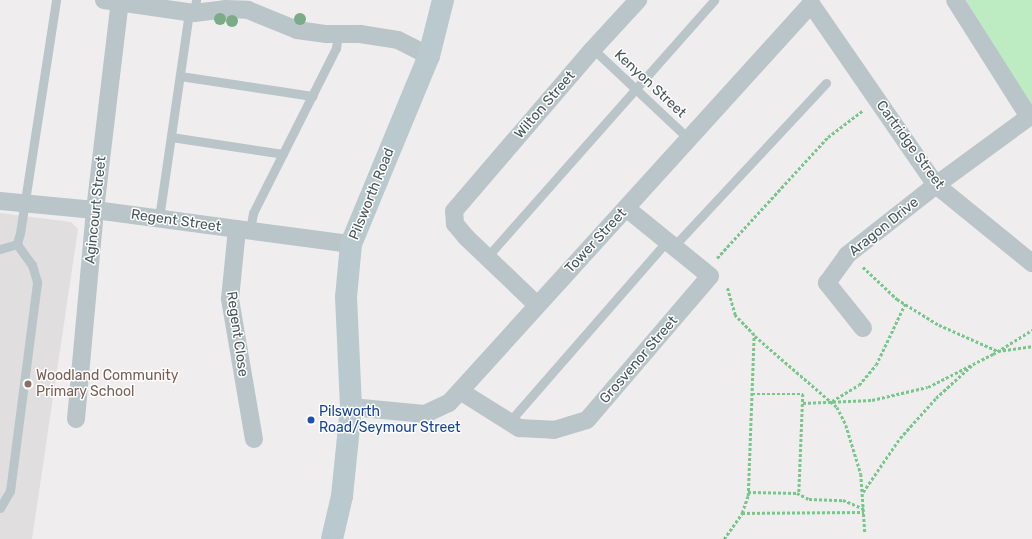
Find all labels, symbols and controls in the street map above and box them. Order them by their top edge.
street label: Kenyon Street [611,46,689,122]
street label: Wilton Street [511,68,579,142]
street label: Cartridge Street [872,98,948,192]
street label: Pilsworth Road [346,146,398,242]
street label: Agincourt Street [82,155,110,265]
street label: Aragon Drive [846,194,922,260]
street label: Tower Street [562,205,630,277]
street label: Regent Street [130,206,222,236]
street label: Regent Close [223,290,251,378]
street label: Grosvenor Street [596,313,682,407]
place label: Woodland Community Primary School [36,368,178,400]
marker: Woodland Community Primary School [23,379,33,389]
place label: Pilsworth Road/Seymour Street [319,404,461,436]
marker: Pilsworth Road/Seymour Street [306,415,316,425]

